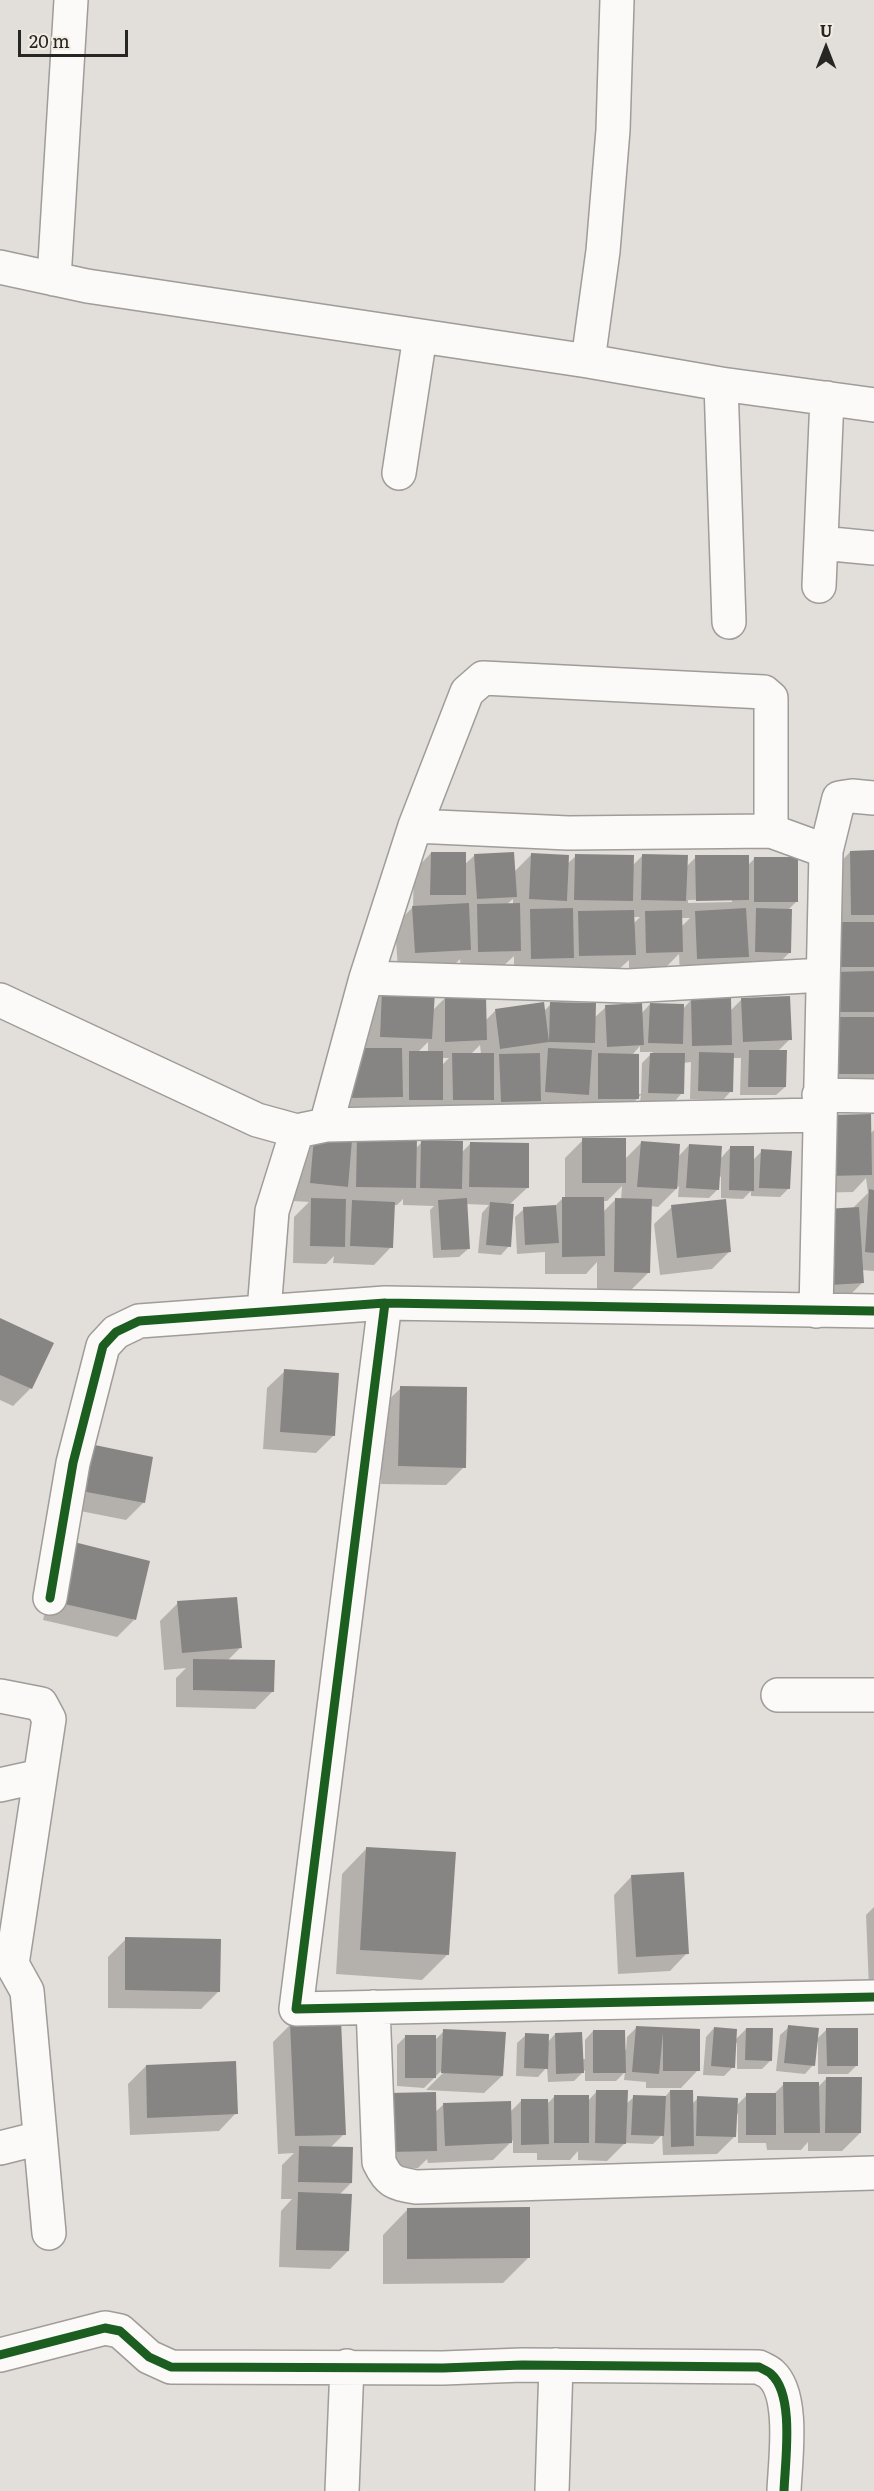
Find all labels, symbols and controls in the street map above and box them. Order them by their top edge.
scale bar [21,18,130,56]
north arrow [796,18,856,78]
text: U [820,18,832,42]
text: 20 m [29,27,70,54]

